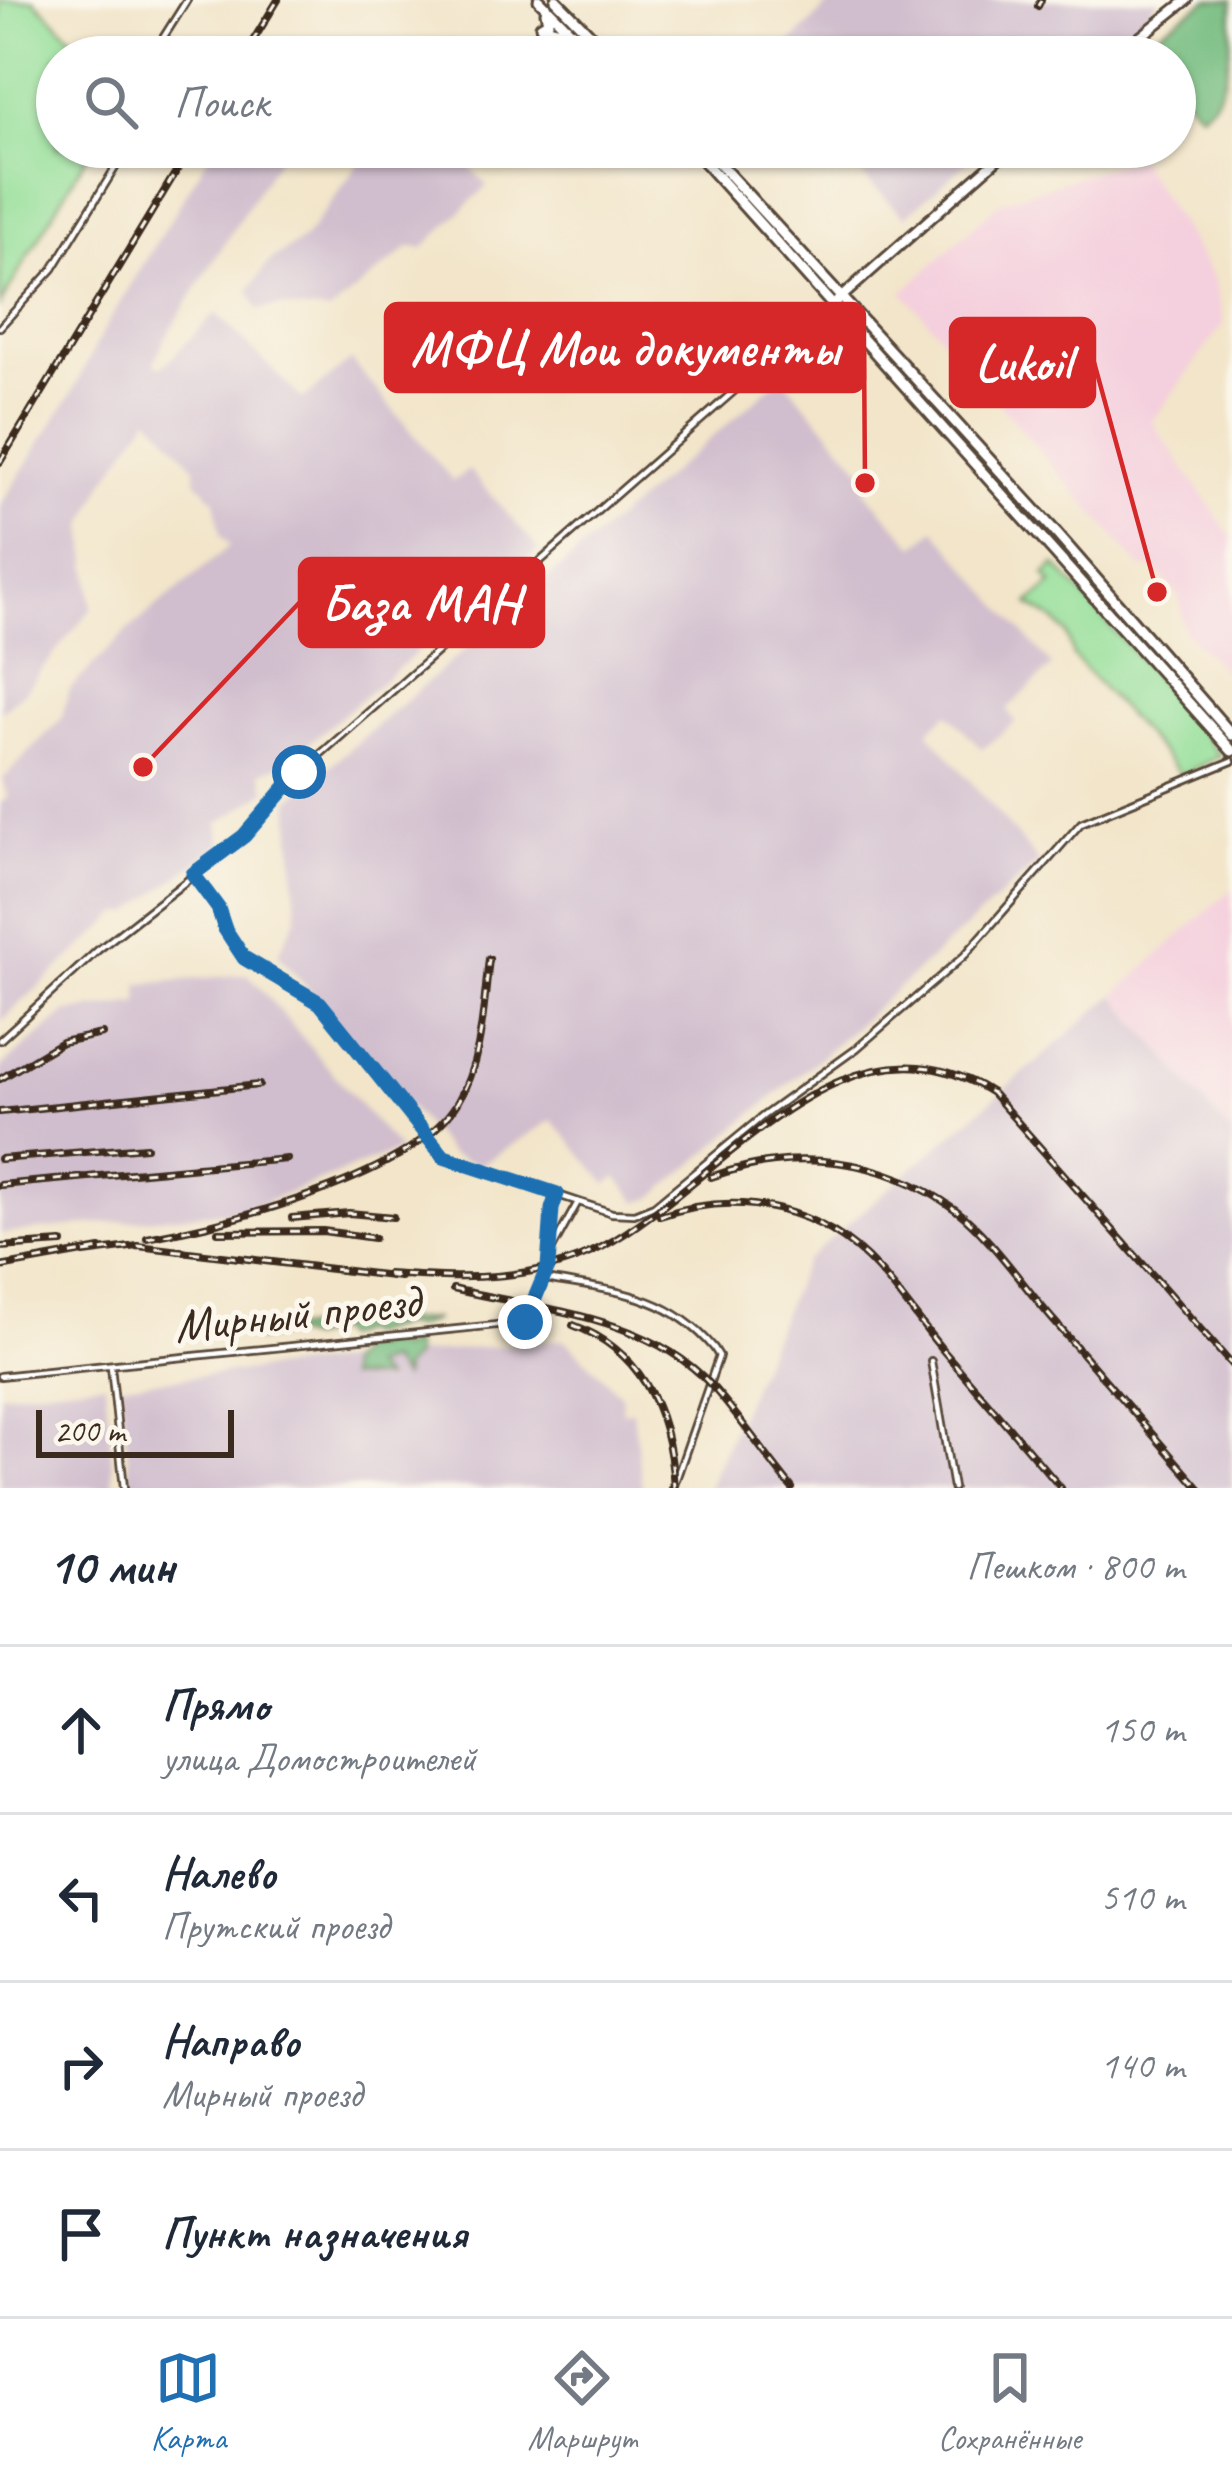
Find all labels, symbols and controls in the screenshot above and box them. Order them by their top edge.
search box [36,36,1196,168]
icon: search [78,69,144,135]
text: Поиск [174,74,269,131]
callout: МФЦ Мои документы [386,304,864,391]
text: МФЦ Мои документы [410,316,843,380]
callout: Lukoil [951,319,1094,406]
text: Lukoil [975,331,1080,395]
callout: База МАН [300,559,543,646]
text: База МАН [321,571,528,636]
route start [272,745,326,799]
street label: Мирный проезд [172,1270,427,1356]
route end [498,1295,552,1349]
scale bar [36,1404,234,1457]
text: 200 m [54,1410,125,1452]
text: 10 мин [48,1534,175,1598]
text: Пешком · 800 m [966,1542,1184,1591]
text: Прямо [162,1677,269,1734]
icon: ahead [48,1697,114,1763]
text: 150 m [1100,1705,1184,1754]
text: улица Домостроителей [162,1734,476,1783]
text: Налево [162,1845,276,1902]
icon: left [48,1865,114,1931]
text: 510 m [1100,1873,1184,1922]
text: Прутский проезд [162,1902,389,1951]
text: Направо [162,2013,300,2070]
icon: right [48,2033,114,2099]
text: 140 m [1100,2041,1184,2090]
text: Мирный проезд [162,2070,362,2119]
icon: arrive [48,2201,114,2267]
text: Пункт назначения [162,2205,467,2262]
tab: Карта [151,2345,226,2459]
tab: Маршрут [528,2345,637,2459]
tab: Сохранённые [938,2345,1081,2459]

